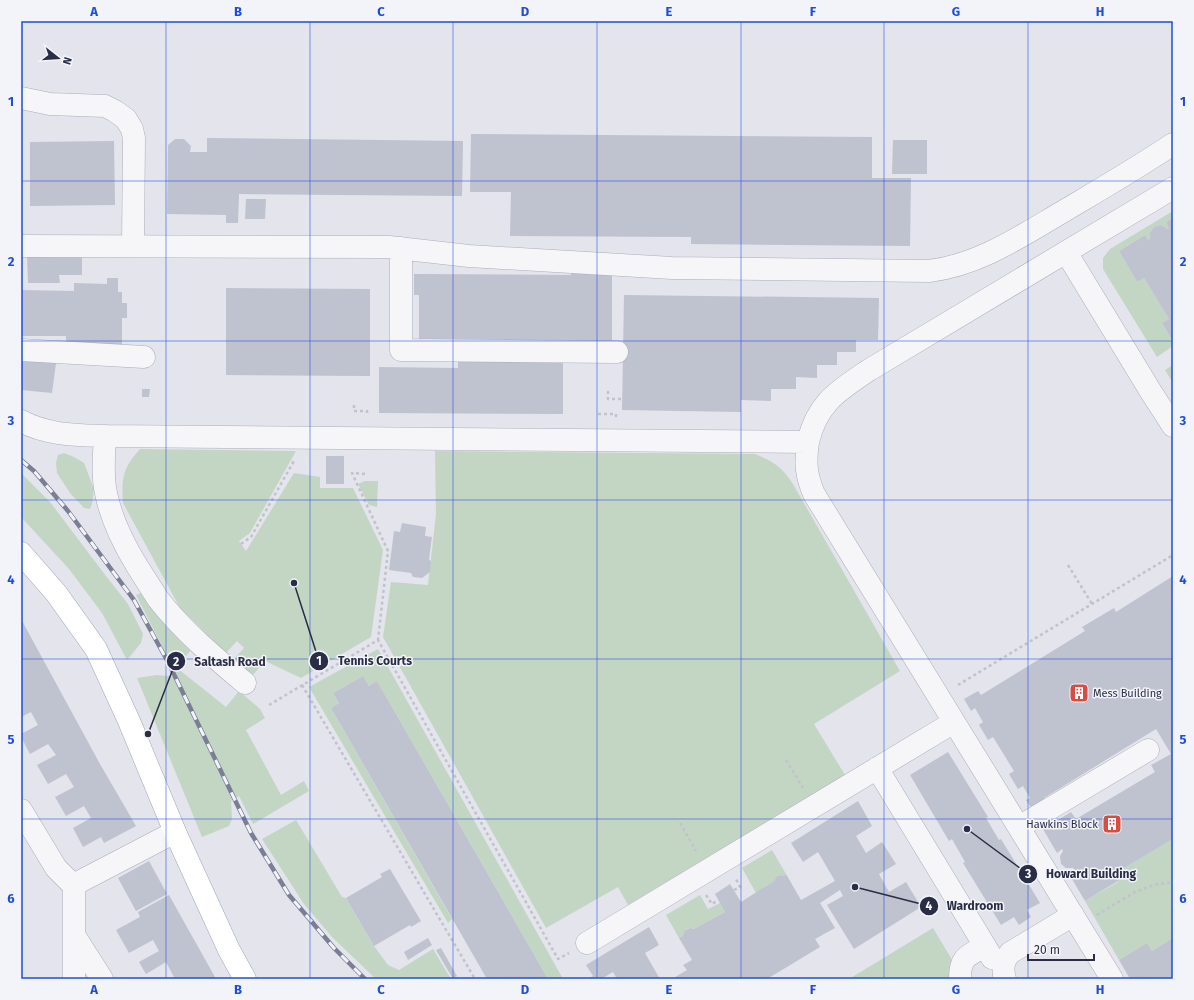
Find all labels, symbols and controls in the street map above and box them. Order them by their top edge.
text: A [89,4,98,19]
text: B [234,4,242,19]
text: C [377,4,385,19]
text: D [521,4,530,19]
text: E [666,4,673,19]
text: F [810,4,817,19]
text: G [952,4,960,19]
text: H [1096,4,1104,19]
north arrow [38,38,78,78]
text: N [60,55,74,66]
text: 1 [8,94,14,109]
text: 1 [1180,94,1186,109]
text: 2 [8,254,15,269]
text: 2 [1180,254,1187,269]
text: 3 [7,413,15,428]
text: 3 [1179,413,1187,428]
text: 4 [7,572,15,587]
text: 4 [1179,572,1187,587]
callout: Saltash Road [166,649,274,673]
callout: Tennis Courts [309,649,420,673]
text: 1 [316,654,322,668]
text: Tennis Courts [338,654,412,668]
text: 2 [173,655,179,669]
text: Saltash Road [194,655,266,669]
building icon: Mess Building [1068,682,1090,704]
place label: Mess Building [1093,687,1162,700]
text: 5 [8,732,15,747]
text: 5 [1180,732,1187,747]
building icon: Hawkins Block [1101,813,1123,835]
place label: Hawkins Block [1026,818,1098,831]
callout: Howard Building [1018,862,1144,886]
text: 3 [1024,867,1031,881]
text: Howard Building [1046,867,1136,881]
text: 6 [7,891,15,906]
text: 6 [1179,891,1187,906]
callout: Wardroom [919,894,1012,918]
text: 4 [926,899,933,913]
text: Wardroom [947,899,1003,913]
scale bar [1028,936,1094,962]
text: 20 m [1034,943,1060,957]
text: A [89,982,98,997]
text: B [234,982,242,997]
text: C [377,982,385,997]
text: D [521,982,530,997]
text: E [666,982,673,997]
text: F [810,982,817,997]
text: G [952,982,960,997]
text: H [1096,982,1104,997]

